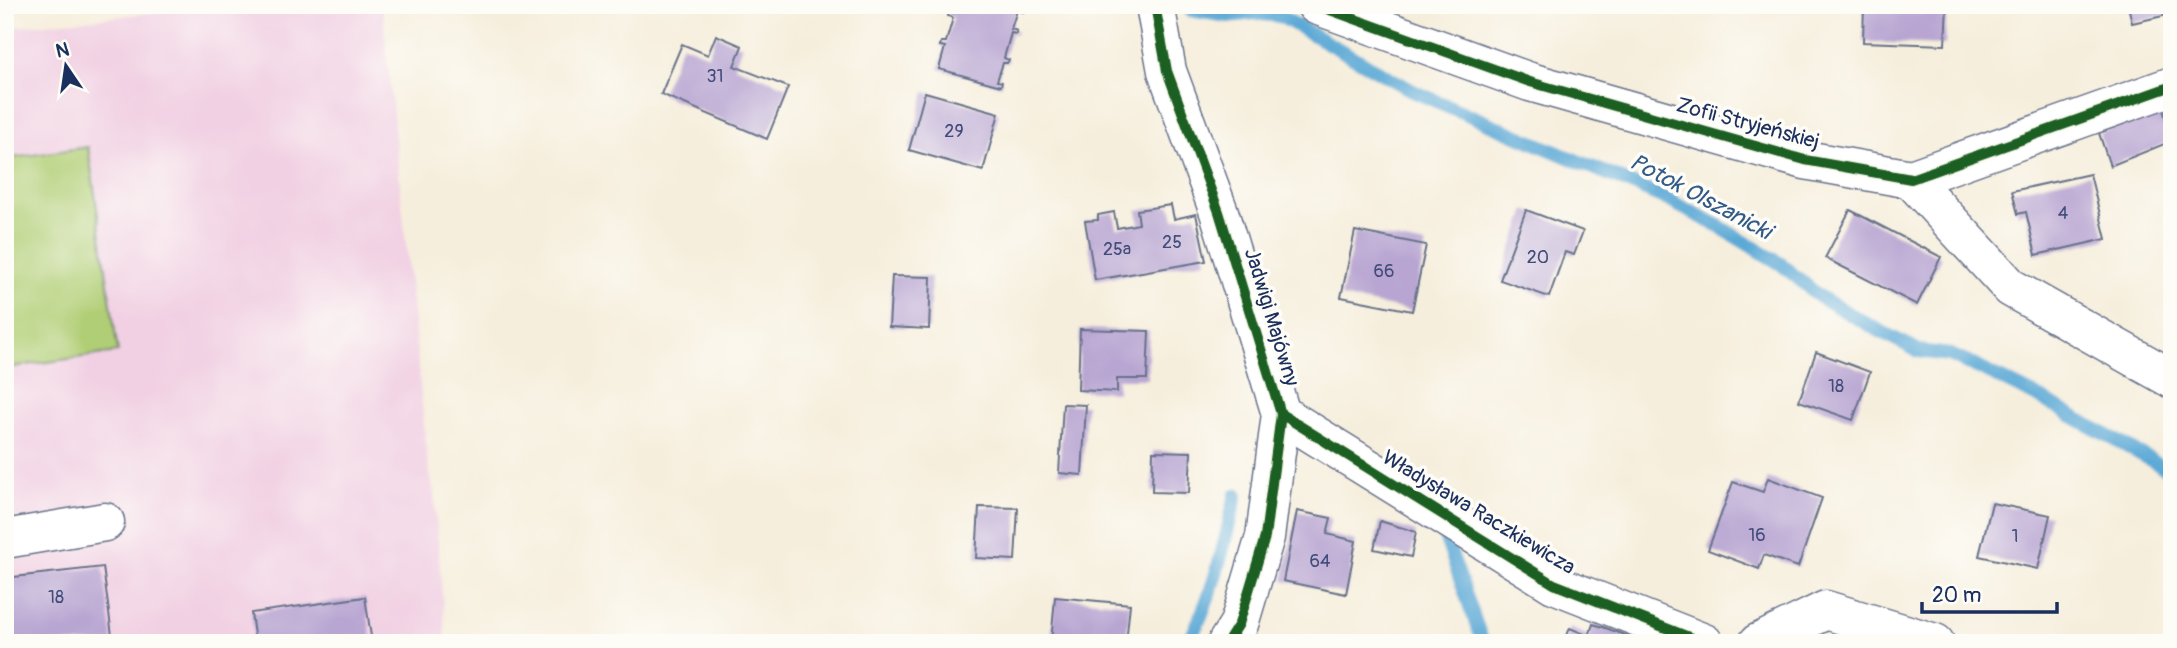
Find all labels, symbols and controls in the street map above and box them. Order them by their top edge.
north arrow [32,32,102,102]
text: N [53,37,72,64]
house number: 31 [706,65,724,88]
street label: Zofii Stryjeńskiej [1673,91,1822,156]
house number: 29 [944,120,964,143]
water label: Potok Olszanicki [1625,147,1780,248]
house number: 4 [2058,202,2069,225]
house number: 25 [1162,231,1182,254]
house number: 25a [1103,238,1131,261]
street label: Jadwigi Majówny [1238,245,1305,389]
house number: 20 [1527,246,1549,269]
house number: 66 [1374,260,1394,283]
house number: 18 [1828,375,1844,398]
street label: Władysława Raczkiewicza [1377,444,1580,581]
house number: 16 [1748,524,1766,547]
house number: 1 [2011,525,2019,548]
house number: 64 [1310,550,1331,573]
scale bar [1922,571,2056,615]
text: 20 m [1932,582,1981,609]
house number: 18 [48,586,64,609]

